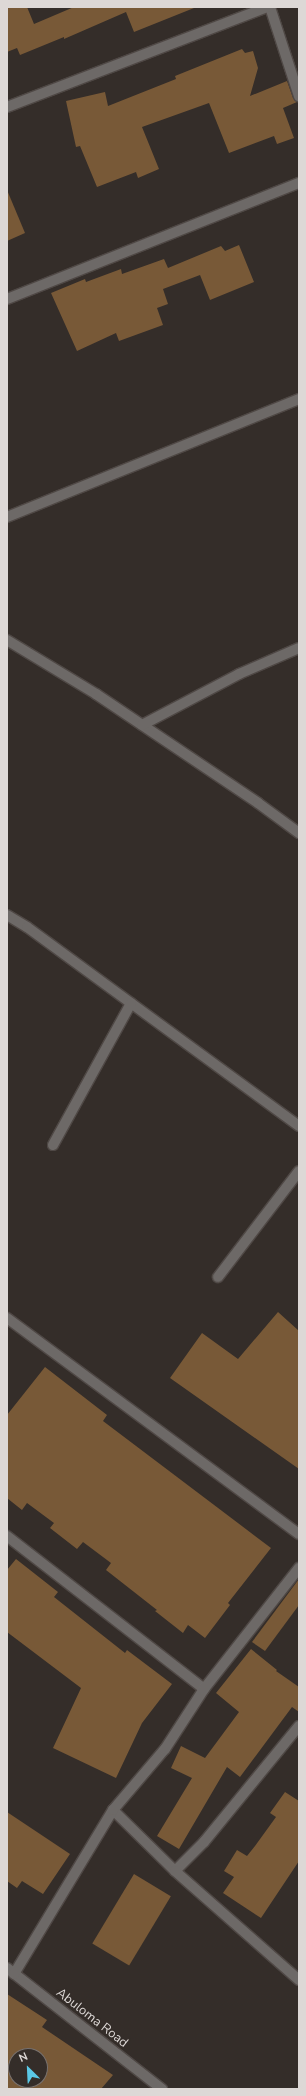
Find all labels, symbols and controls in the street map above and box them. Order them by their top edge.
street label: Abuloma Road [53,1985,131,2051]
north arrow [8,2048,48,2088]
text: N [17,2049,30,2066]

